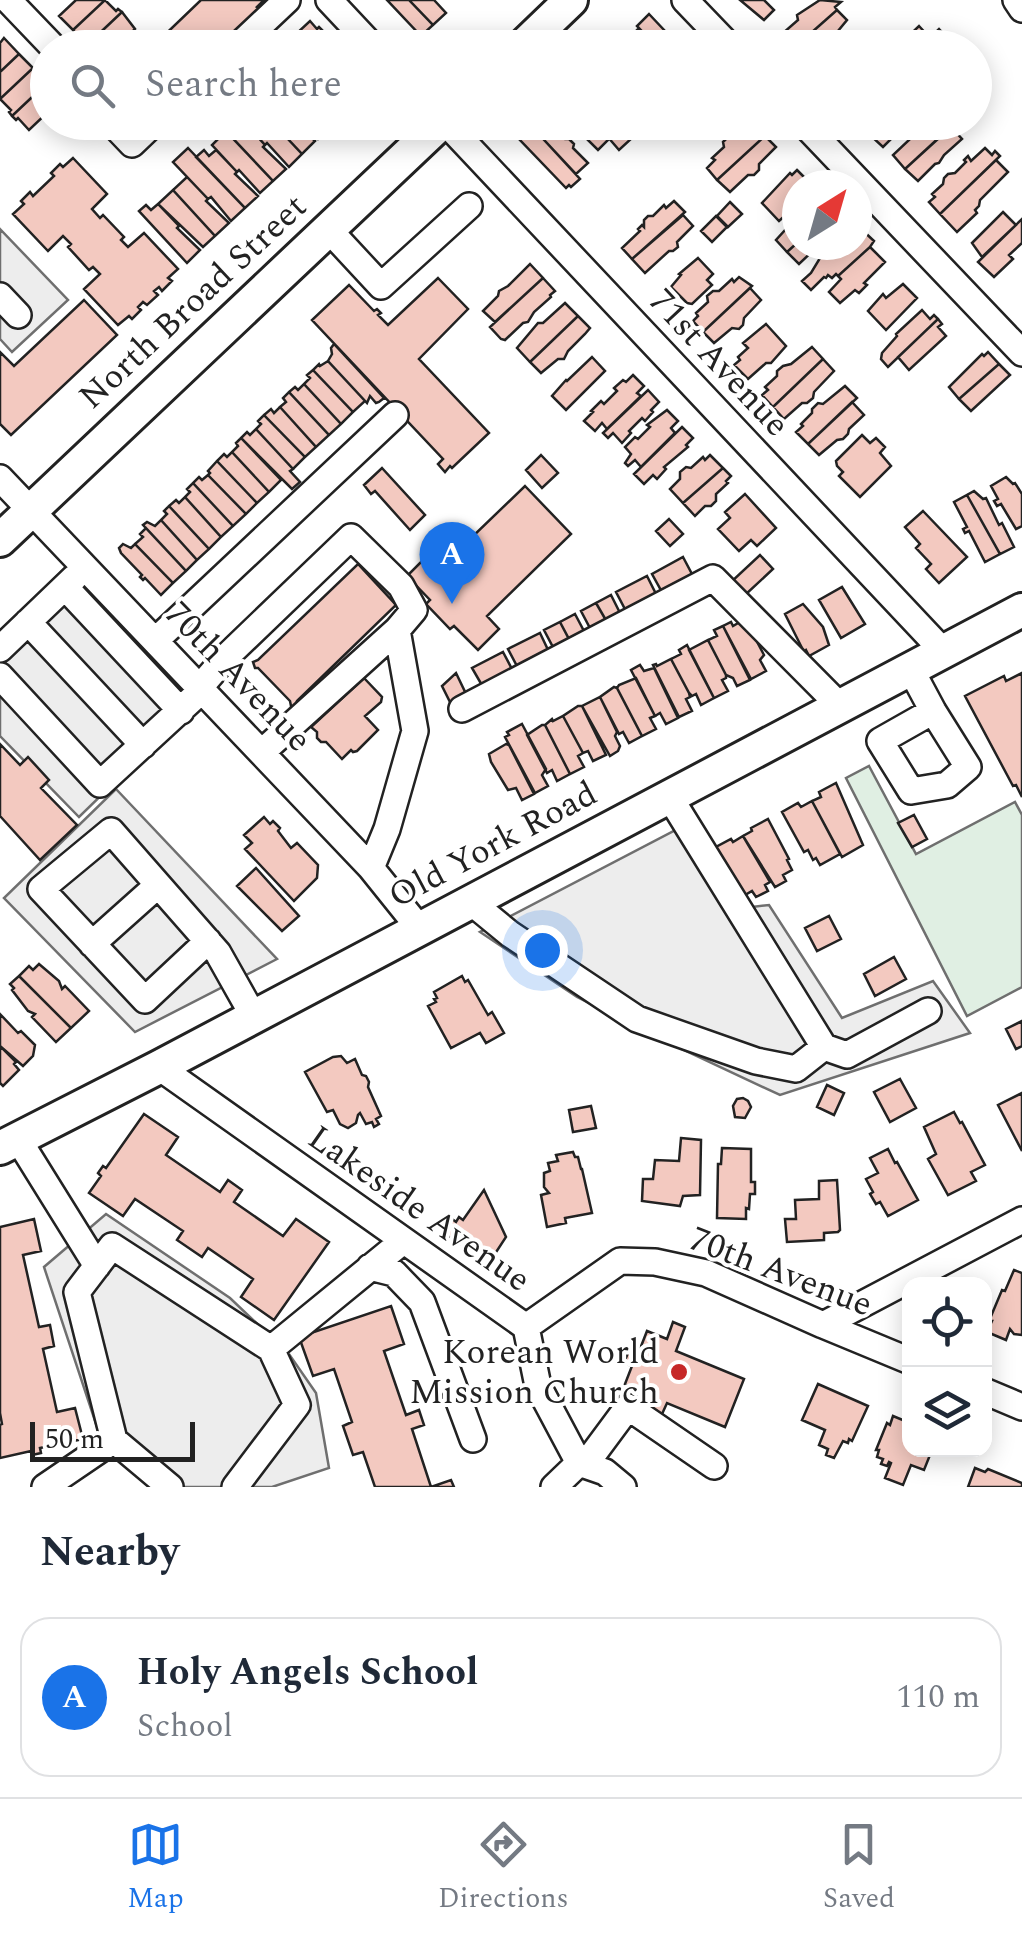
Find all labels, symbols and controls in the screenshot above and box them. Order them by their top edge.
search box [30,30,992,140]
text: Search here [145,56,342,114]
icon: search [65,58,120,113]
north arrow [782,170,872,260]
street label: North Broad Street [67,182,319,422]
street label: 71st Avenue [636,277,802,449]
pin: A [420,522,484,604]
street label: 70th Avenue [152,590,324,764]
street label: Old York Road [379,768,607,922]
your location [517,925,568,976]
street label: Lakeside Avenue [297,1112,541,1306]
street label: 70th Avenue [682,1213,880,1331]
map controls [902,1277,992,1457]
button: locate [902,1277,992,1367]
place label: Korean World Mission Church [409,1326,659,1419]
marker: Korean World Mission Church [668,1361,690,1383]
button: layers [902,1367,992,1457]
scale bar [30,1417,195,1462]
text: 50 m [45,1418,104,1461]
text: Nearby [40,1521,179,1584]
text: Holy Angels School [137,1644,479,1702]
text: A [62,1673,87,1722]
text: 110 m [896,1673,980,1722]
text: School [137,1702,233,1751]
tab: Map [127,1817,184,1920]
tab: Directions [438,1817,569,1920]
tab: Saved [823,1817,895,1920]

